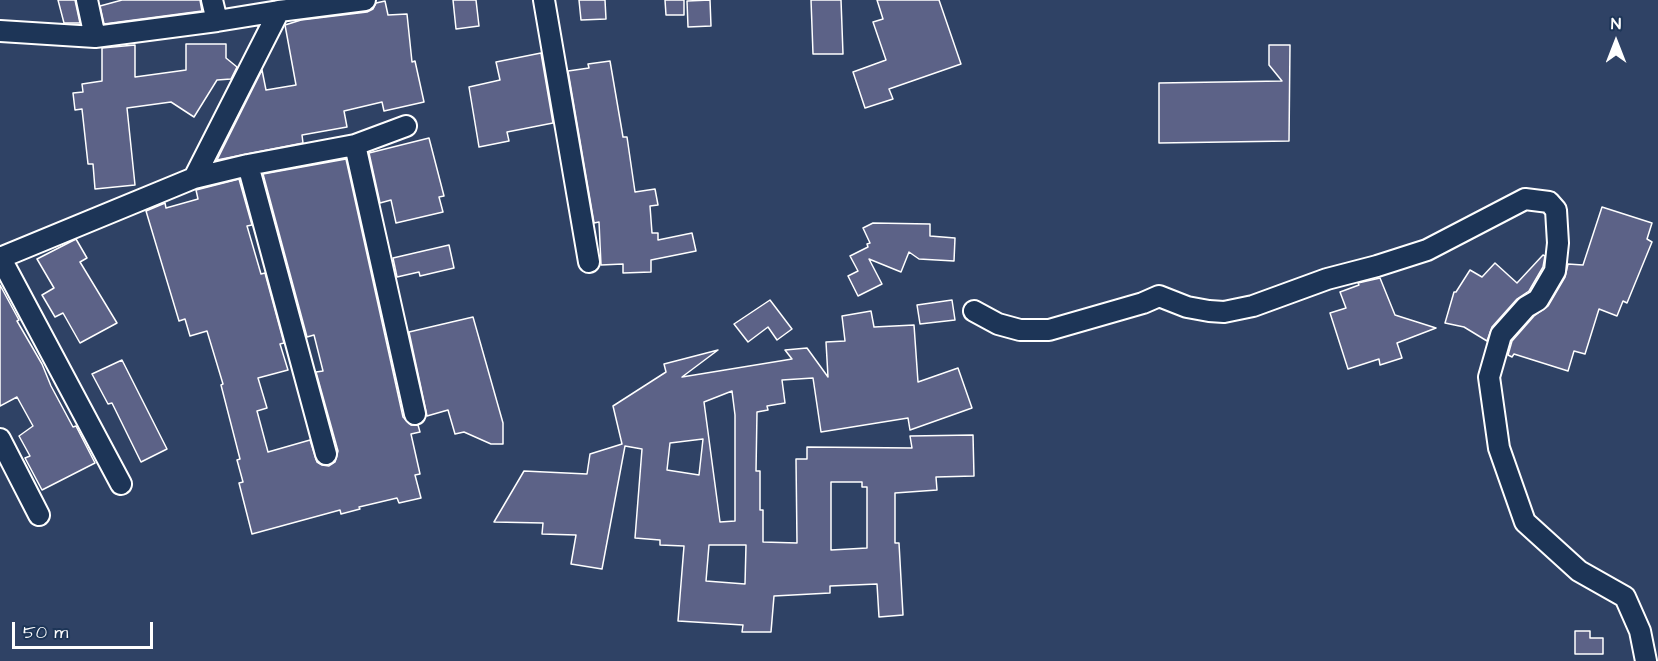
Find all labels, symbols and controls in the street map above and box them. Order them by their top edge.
north arrow [1586,12,1646,72]
text: N [1611,13,1621,35]
scale bar [15,610,156,648]
text: 50 m [23,620,68,645]

